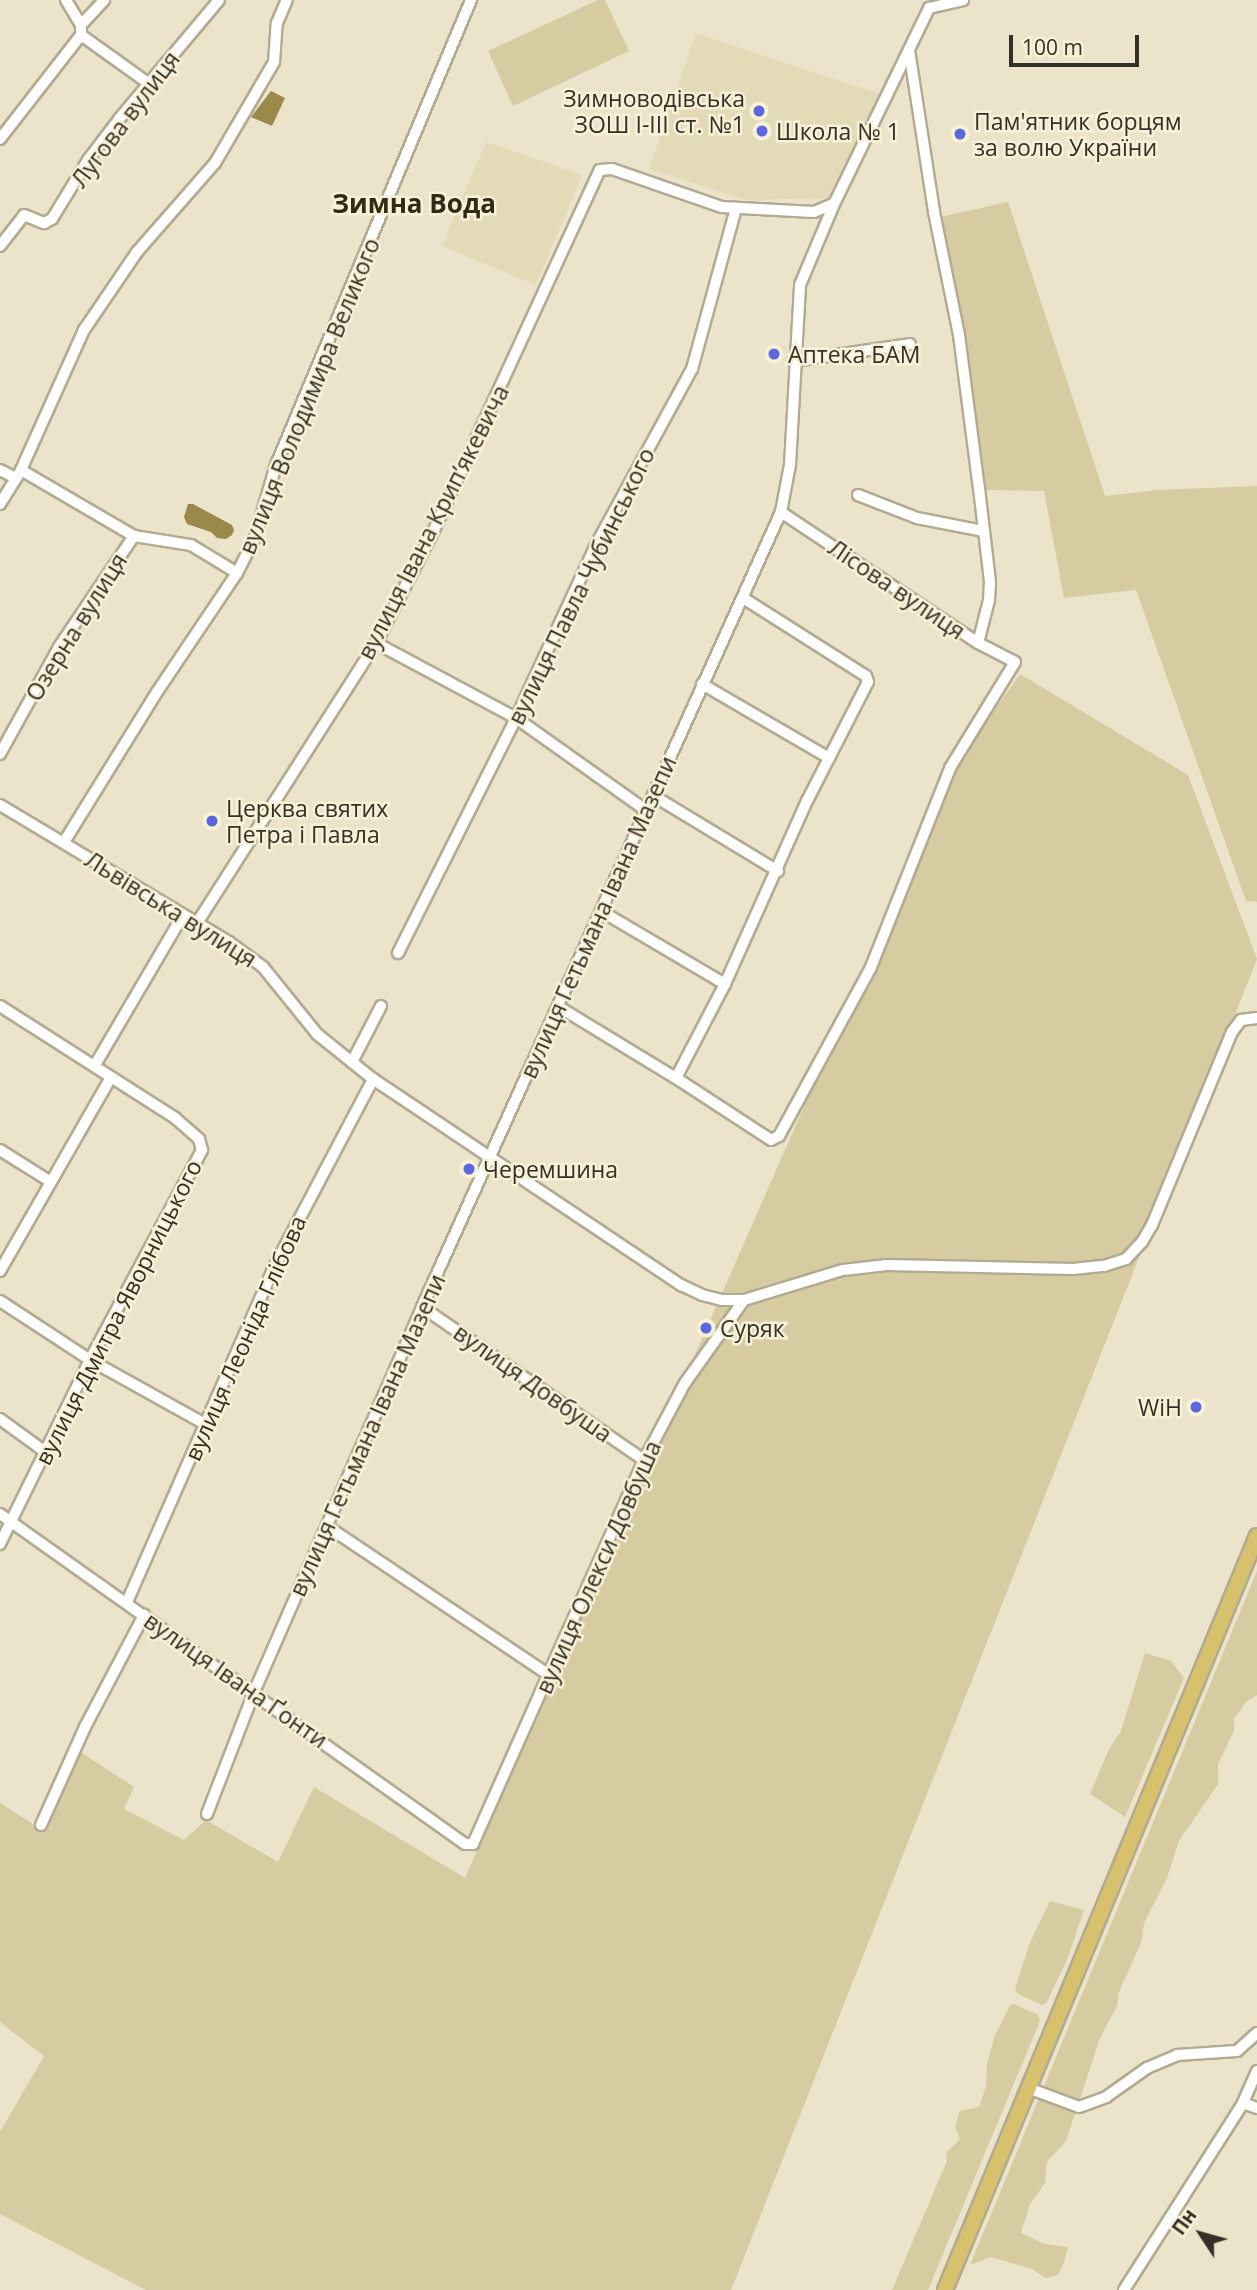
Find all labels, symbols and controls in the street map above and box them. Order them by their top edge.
scale bar [1012,21,1142,65]
text: 100 m [1022,33,1083,61]
street label: Лугова вулиця [65,46,185,192]
place label: Зимноводівська ЗОШ І-ІІІ ст. №1 [563,84,745,138]
marker: Зимноводівська ЗОШ І-ІІІ ст. №1 [751,103,767,119]
place label: Пам'ятник борцям за волю України [974,107,1182,161]
place label: Школа № 1 [776,117,900,145]
marker: Школа № 1 [754,123,770,139]
marker: Пам'ятник борцям за волю України [952,126,968,142]
district label: Зимна Вода [332,188,496,220]
street label: вулиця Володимира Великого [233,234,385,558]
place label: Аптека БАМ [788,340,920,368]
marker: Аптека БАМ [766,346,782,362]
street label: вулиця Івана Крипʼякевича [352,380,514,664]
street label: вулиця Павла Чубинського [502,443,660,729]
street label: Лісова вулиця [824,533,970,645]
street label: Озерна вулиця [20,548,132,706]
street label: вулиця Гетьмана Івана Мазепи [514,752,682,1082]
place label: Церква святих Петра і Павла [226,794,388,848]
marker: Церква святих Петра і Павла [204,813,220,829]
street label: Львівська вулиця [80,845,262,973]
street label: вулиця Дмитра Яворницького [29,1155,207,1469]
place label: Черемшина [483,1155,618,1183]
marker: Черемшина [461,1161,477,1177]
street label: вулиця Леоніда Глібова [178,1211,312,1465]
street label: вулиця Гетьмана Івана Мазепи [283,1270,451,1600]
place label: Суряк [720,1314,785,1342]
street label: вулиця Довбуша [449,1318,617,1448]
marker: Суряк [698,1320,714,1336]
place label: WiH [1138,1393,1182,1421]
marker: WiH [1188,1399,1204,1415]
street label: вулиця Олекси Довбуша [530,1436,666,1698]
street label: вулиця Івана Ґонти [139,1606,333,1754]
north arrow [1166,2199,1236,2269]
text: Пн [1166,2203,1202,2240]

